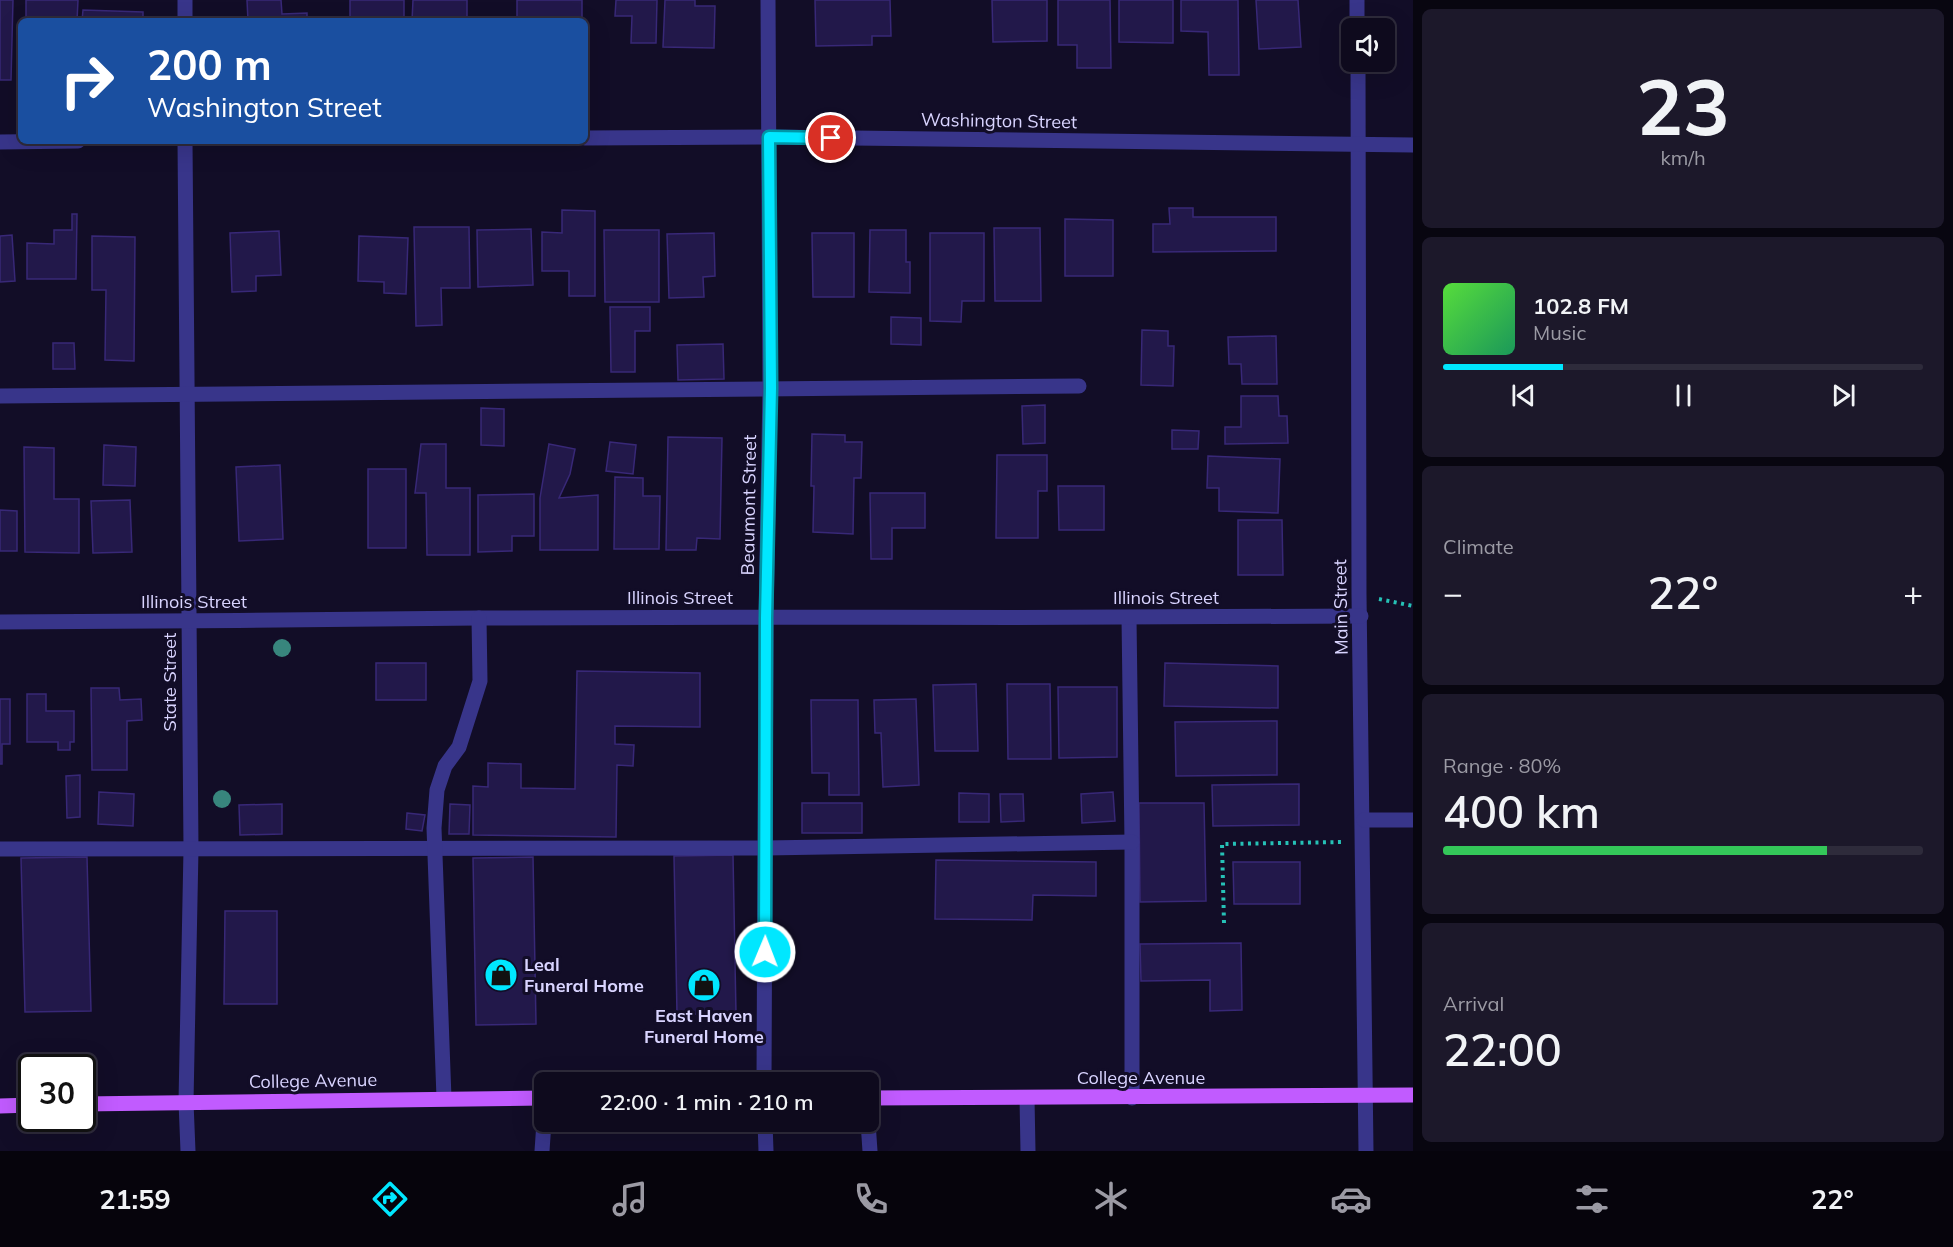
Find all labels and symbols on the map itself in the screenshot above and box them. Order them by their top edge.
street label: Washington Street [921,108,1077,133]
pin [805,112,856,163]
street label: Beaumont Street [736,434,761,575]
street label: Main Street [1328,559,1353,655]
street label: Illinois Street [627,586,733,609]
street label: Illinois Street [1113,586,1219,609]
street label: Illinois Street [141,590,247,613]
street label: State Street [158,633,181,731]
position arrow [733,920,797,984]
place label: Leal Funeral Home [524,953,644,997]
shop icon: Leal Funeral Home [483,957,519,993]
shop icon: East Haven Funeral Home [686,967,722,1003]
place label: East Haven Funeral Home [644,1004,764,1048]
speed limit sign: 30 [18,1054,96,1132]
street label: College Avenue [1077,1066,1205,1089]
street label: College Avenue [249,1068,377,1093]

